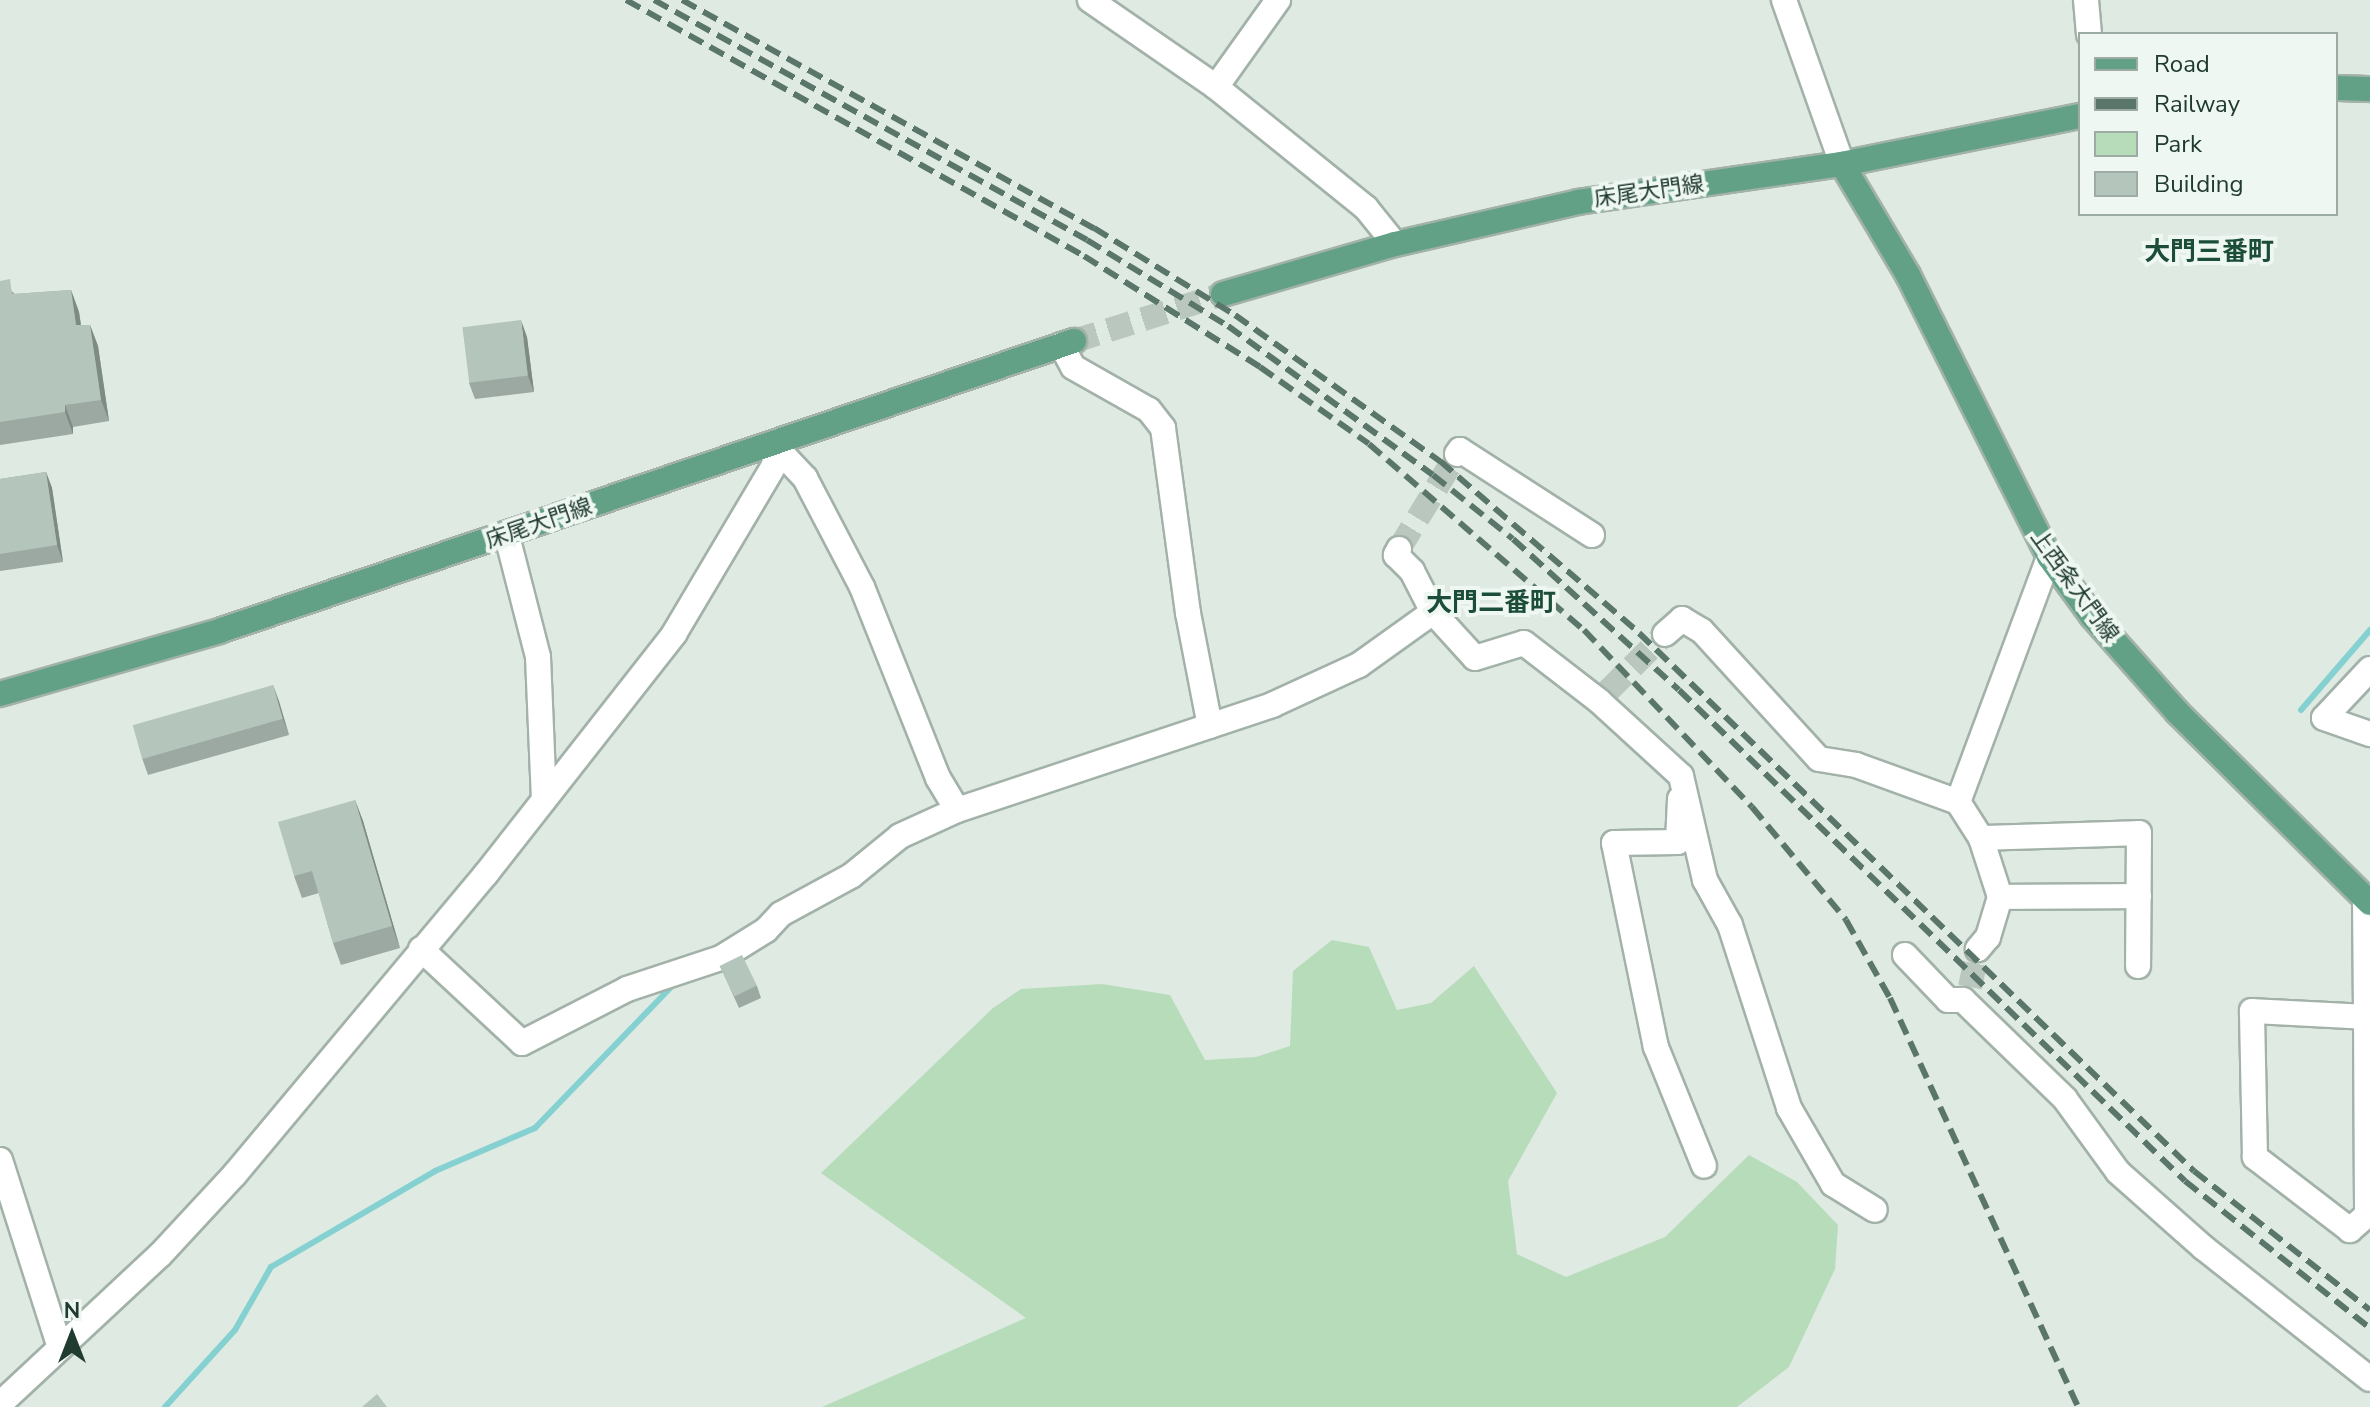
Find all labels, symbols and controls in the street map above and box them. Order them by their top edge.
legend [2078,32,2338,216]
text: Road [2154,48,2210,80]
text: Railway [2154,88,2240,120]
text: Park [2154,128,2202,160]
text: Building [2154,168,2244,200]
street label: 床尾大門線 [1593,171,1705,213]
district label: 大門三番町 [2144,236,2274,268]
street label: 床尾大門線 [483,494,595,554]
street label: 上西条大門線 [2025,525,2123,647]
district label: 大門二番町 [1426,587,1556,619]
north arrow [32,1295,112,1375]
text: N [64,1296,80,1326]

